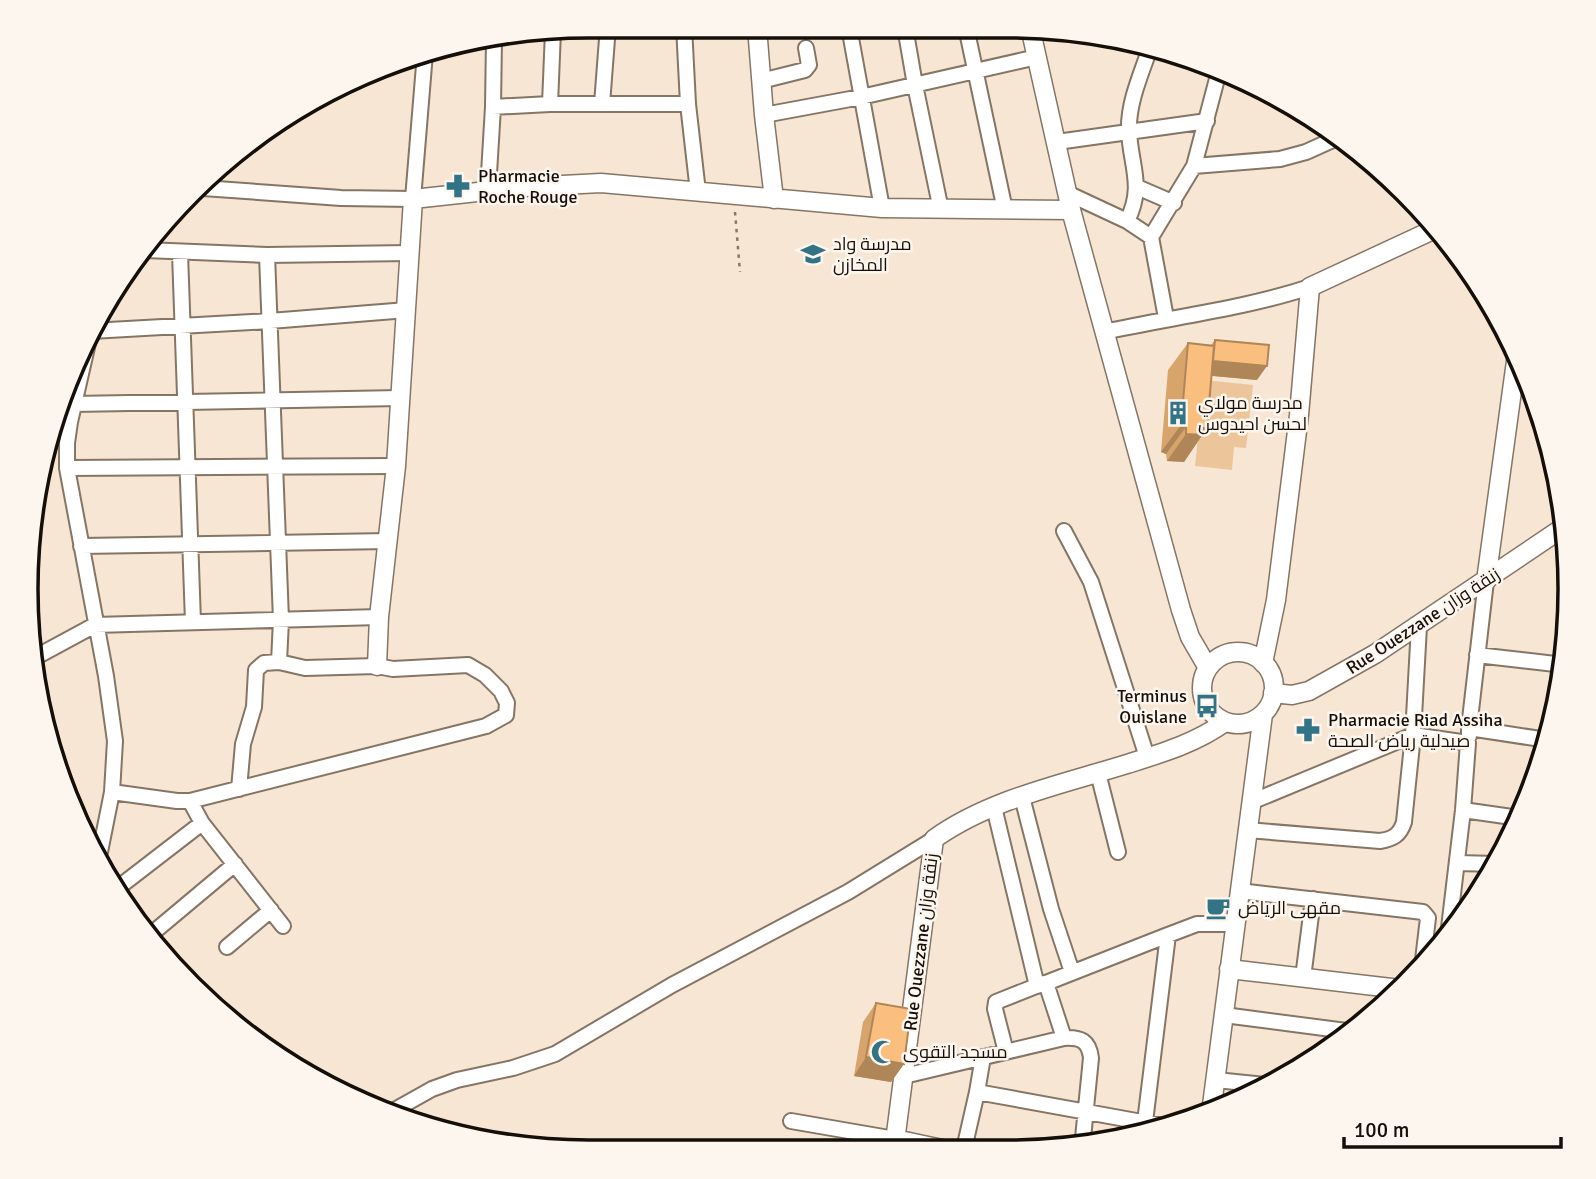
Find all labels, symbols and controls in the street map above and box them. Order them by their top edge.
place label: Pharmacie Roche Rouge [478,165,577,208]
pharmacy icon: Pharmacie Roche Rouge [444,172,472,200]
place label: مدرسة واد المخازن [833,233,912,276]
school or university icon: مدرسة واد المخازن [799,240,827,268]
place label: مدرسة مولاي لحسن احيدوس [1198,392,1307,435]
building icon: مدرسة مولاي لحسن احيدوس [1164,399,1192,427]
street label: Rue Ouezzane زنقة وزان [1342,563,1504,679]
place label: Terminus Ouislane [1117,685,1187,728]
bus stop icon: Terminus Ouislane [1193,692,1221,720]
place label: Pharmacie Riad Assiha صيدلية رياض الصحة [1328,709,1503,752]
pharmacy icon: Pharmacie Riad Assiha صيدلية رياض الصحة [1294,716,1322,744]
street label: Rue Ouezzane زنقة وزان [899,852,943,1032]
cafe icon: مقهى الرياض [1204,894,1232,922]
place label: مقهى الرياض [1238,897,1341,919]
mosque icon: مسجد التقوى [869,1038,897,1066]
place label: مسجد التقوى [903,1041,1008,1063]
scale bar [1344,1106,1561,1150]
text: 100 m [1354,1117,1409,1143]

